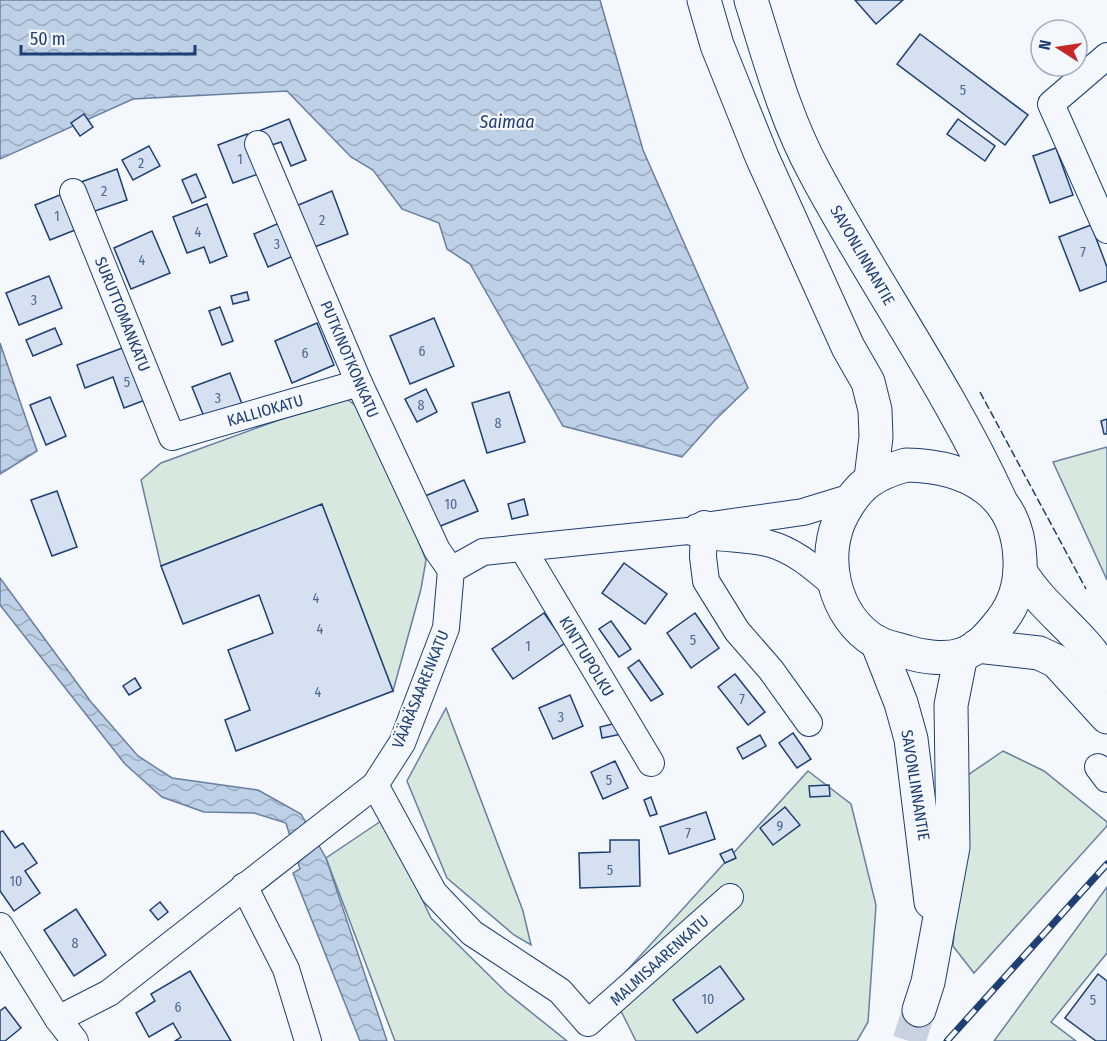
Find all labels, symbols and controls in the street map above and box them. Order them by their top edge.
scale bar [21,18,195,56]
north arrow [1029,18,1089,78]
text: 50 m [30,28,66,50]
text: N [1035,38,1055,52]
house number: 5 [960,82,966,99]
water label: Saimaa [478,111,535,133]
house number: 1 [237,151,243,168]
house number: 2 [138,155,144,172]
house number: 2 [101,183,107,200]
street label: SAVONLINNANTIE [826,202,899,308]
house number: 1 [54,208,60,225]
house number: 2 [319,212,325,229]
house number: 4 [195,224,202,241]
house number: 3 [274,236,280,253]
house number: 7 [1080,244,1086,261]
house number: 4 [139,252,146,269]
street label: SURUTTOMANKATU [91,254,154,374]
house number: 3 [31,292,37,309]
street label: PUTKINOTKONKATU [316,298,383,421]
house number: 6 [419,343,426,360]
house number: 6 [302,345,309,362]
house number: 5 [124,374,130,391]
house number: 3 [215,390,221,407]
street label: KALLIOKATU [225,391,305,430]
house number: 8 [418,397,425,414]
house number: 8 [495,415,502,432]
house number: 10 [445,496,457,513]
house number: 4 [313,590,320,607]
street label: KINTTUPOLKU [555,613,618,700]
house number: 4 [317,621,324,638]
street label: VÄÄRÄSAARENKATU [388,627,453,751]
house number: 5 [690,632,696,649]
house number: 1 [525,638,531,655]
house number: 4 [315,684,322,701]
house number: 7 [739,691,745,708]
house number: 3 [558,709,564,726]
street label: SAVONLINNANTIE [897,728,934,842]
house number: 5 [606,772,612,789]
house number: 9 [777,818,784,835]
house number: 7 [685,825,691,842]
house number: 5 [607,862,613,879]
house number: 10 [10,873,22,890]
street label: MALMISAARENKATU [606,911,712,1010]
house number: 8 [72,935,79,952]
house number: 10 [702,991,714,1008]
house number: 5 [1090,992,1096,1009]
house number: 6 [175,999,182,1016]

